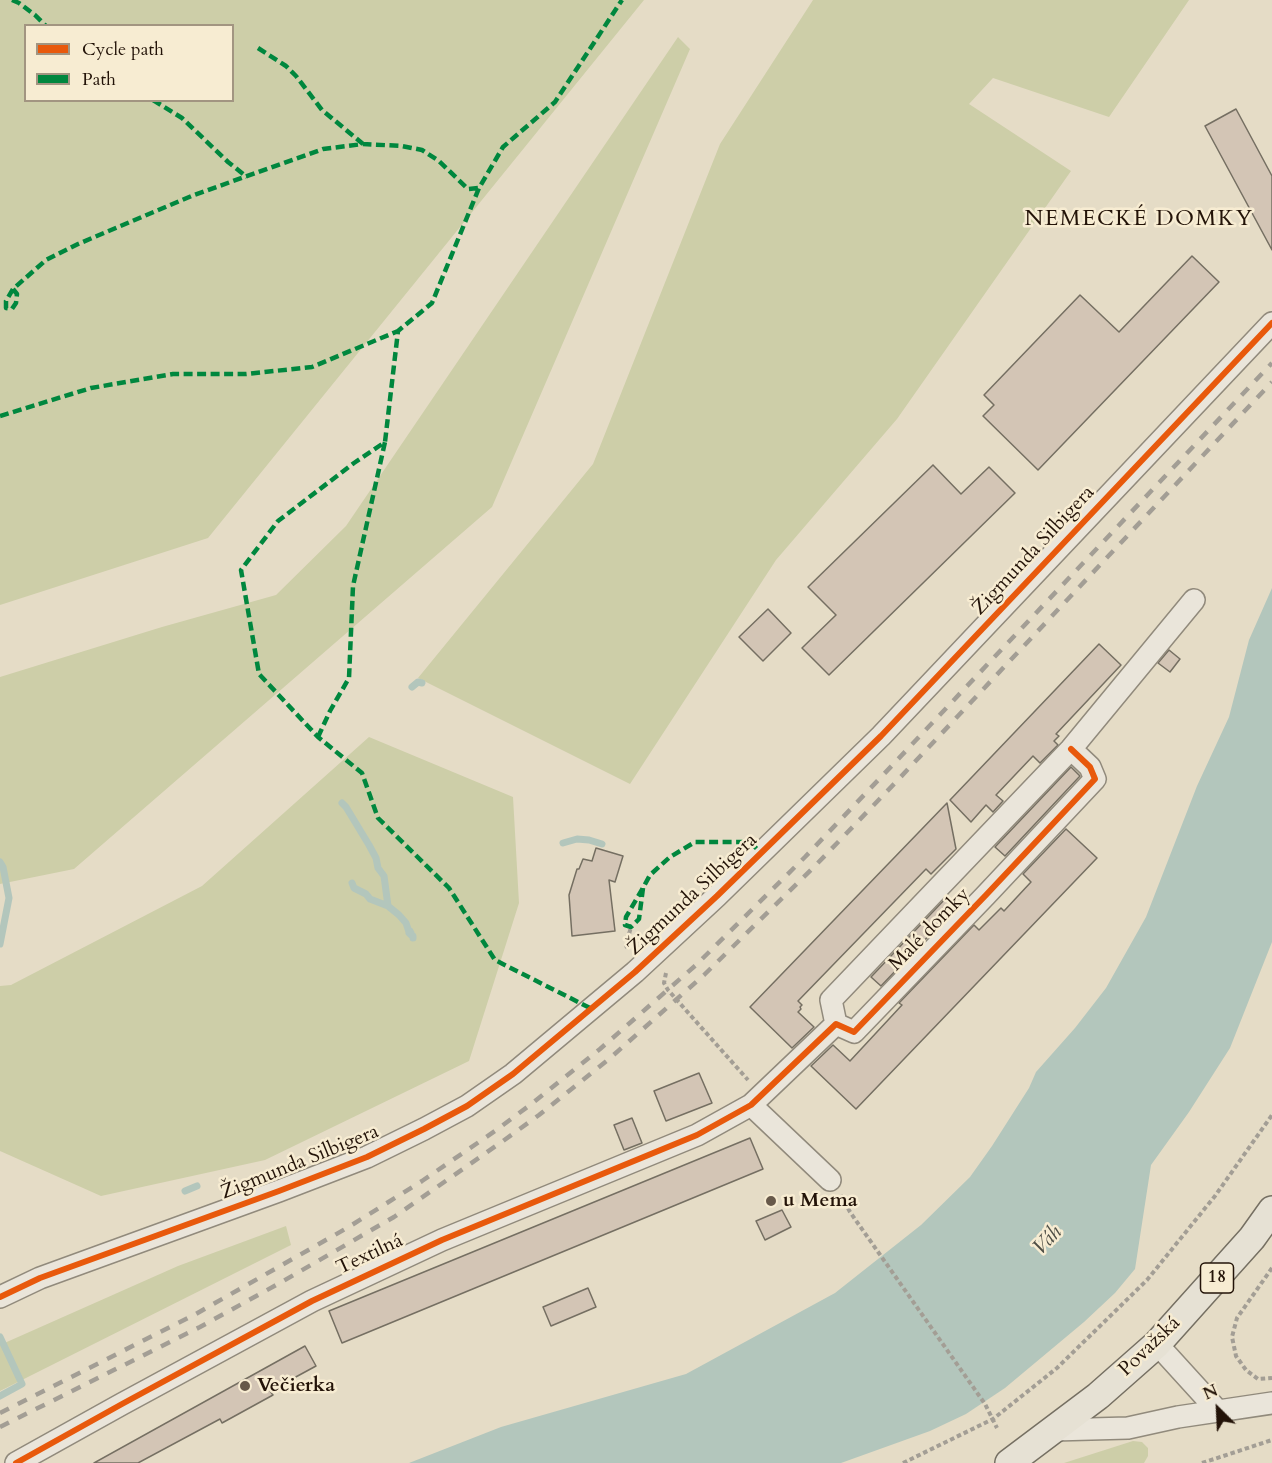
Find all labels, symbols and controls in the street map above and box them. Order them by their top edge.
legend [24,24,234,102]
text: Cycle path [82,37,164,62]
text: Path [82,67,116,92]
district label: NEMECKÉ DOMKY [1024,207,1254,233]
street label: Žigmunda Silbigera [968,481,1100,621]
street label: Žigmunda Silbigera [623,829,763,961]
street label: Malé domky [884,883,976,977]
street label: Žigmunda Silbigera [217,1120,383,1206]
place label: u Mema [783,1189,858,1213]
marker: u Mema [764,1194,778,1208]
water label: Váh [1028,1221,1068,1261]
street label: Textilná [333,1229,407,1281]
road number: 18 [1200,1263,1234,1293]
street label: Považská [1114,1312,1186,1382]
place label: Večierka [257,1374,335,1398]
marker: Večierka [238,1379,252,1393]
north arrow [1188,1379,1248,1439]
text: N [1200,1380,1221,1405]

